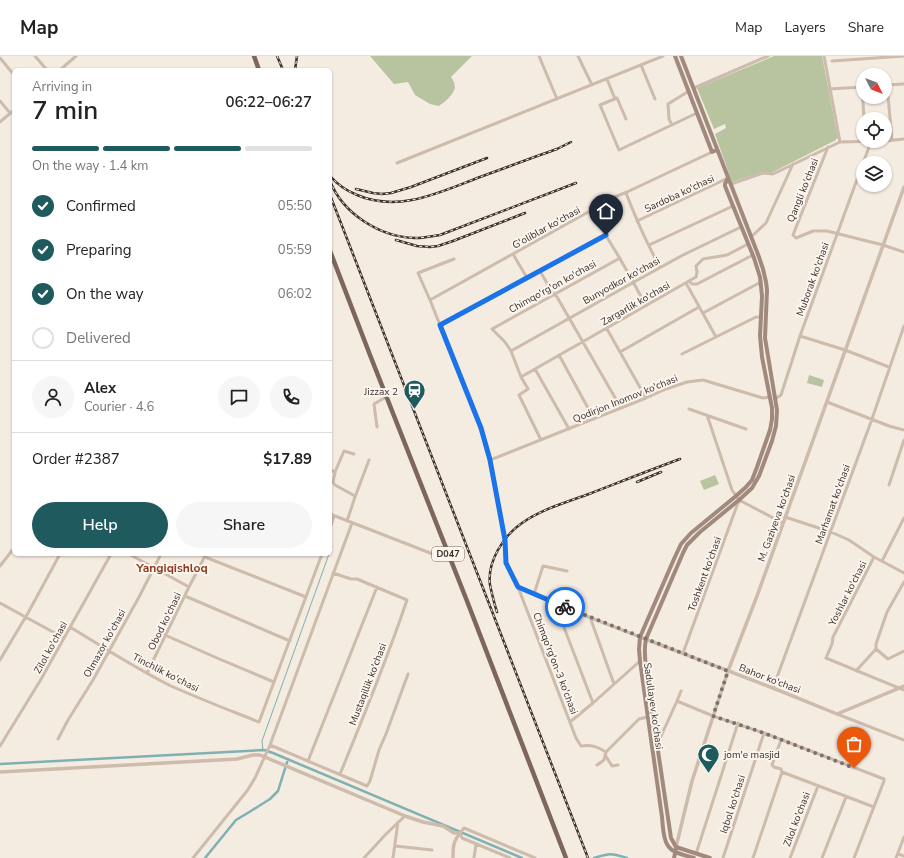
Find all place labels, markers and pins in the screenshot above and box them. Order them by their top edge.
pin [589,194,623,235]
station icon: Jizzax 2 [401,378,427,411]
place label: Jizzax 2 [363,385,398,399]
pin [837,727,871,768]
mosque icon: jom'e masjid [695,741,721,774]
place label: jom'e masjid [723,748,780,762]

